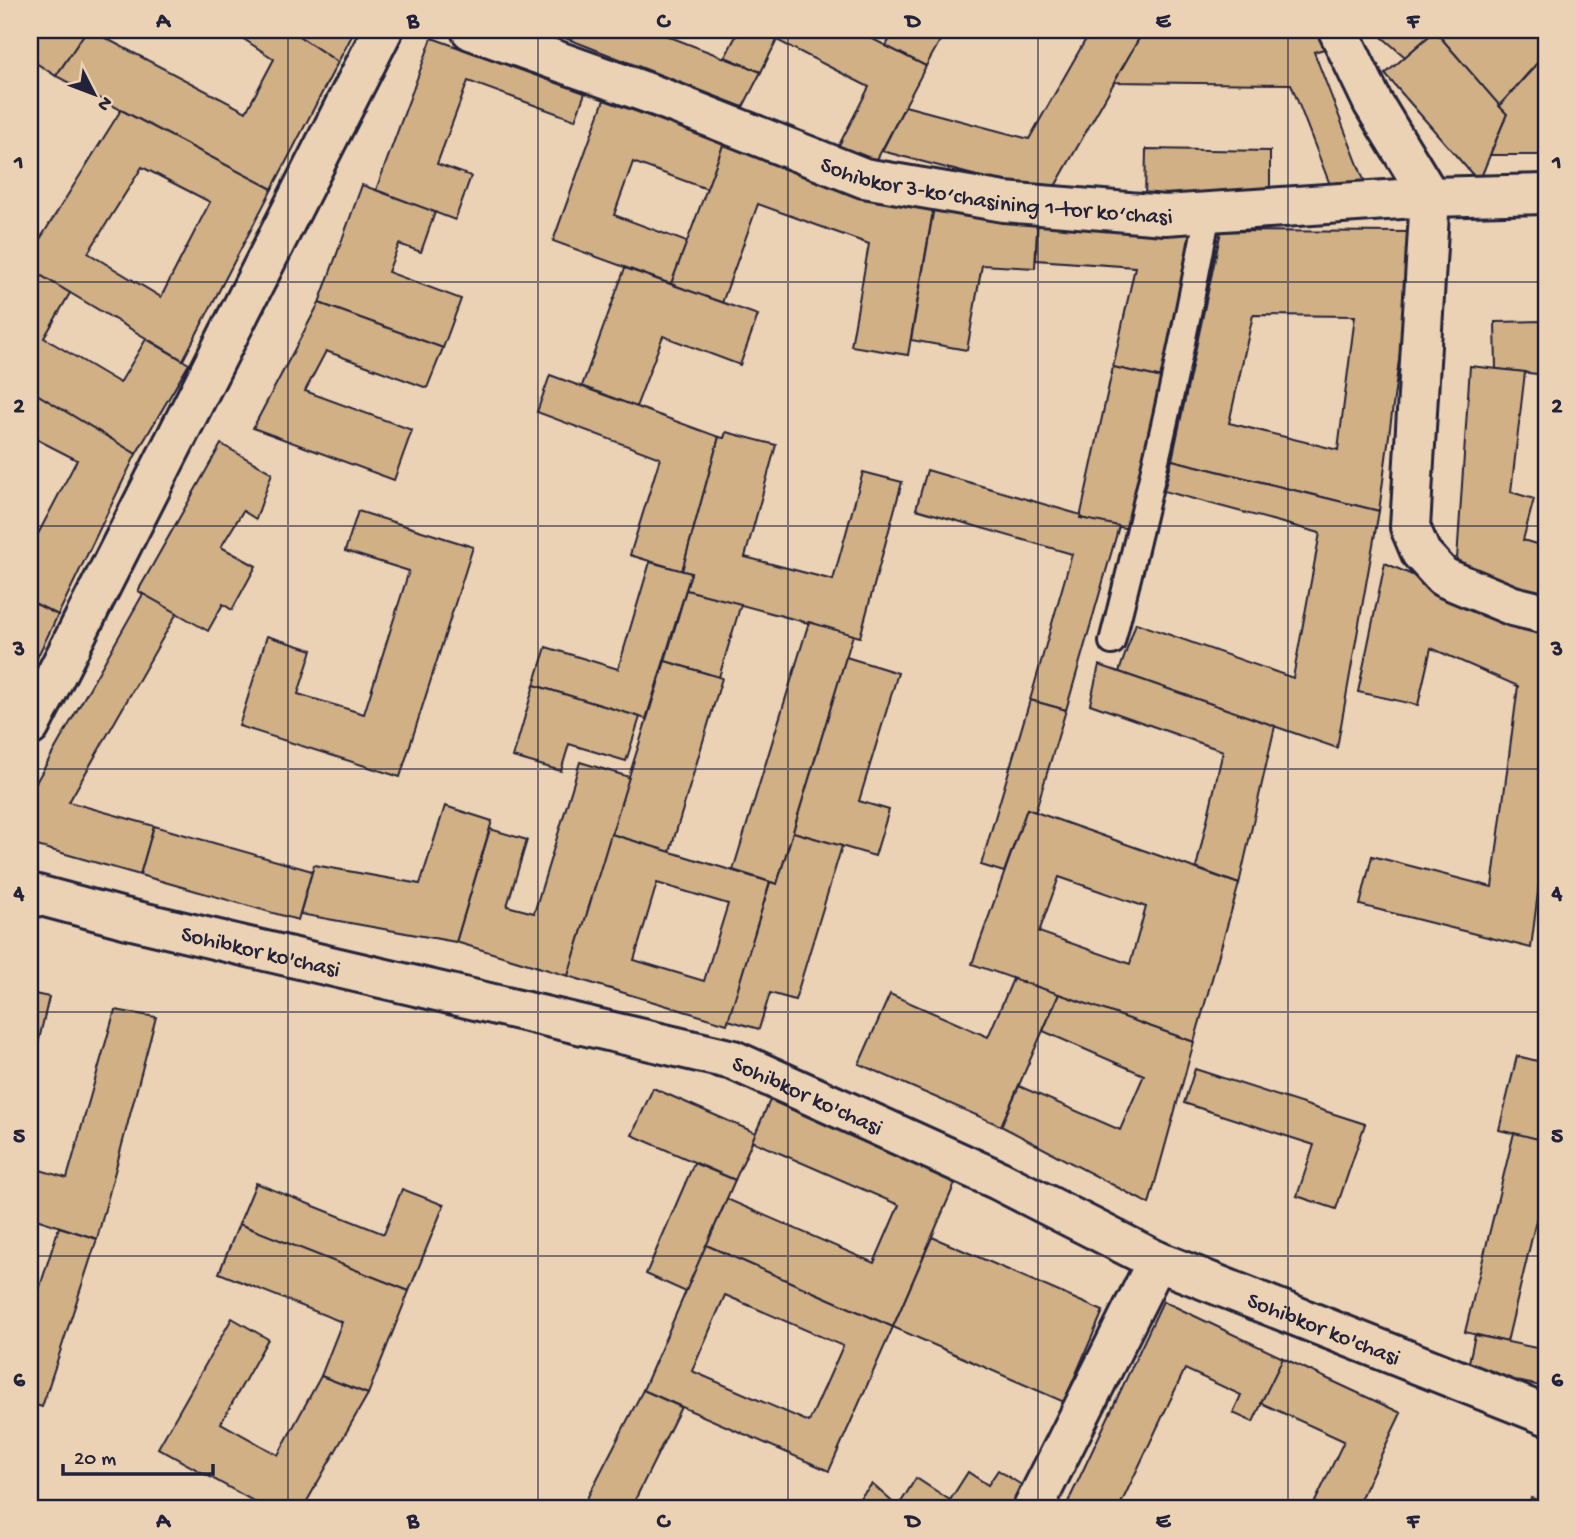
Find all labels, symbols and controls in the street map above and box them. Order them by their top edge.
text: A [155,9,171,36]
text: B [406,9,420,36]
text: C [657,9,672,36]
text: D [904,9,922,36]
text: E [1156,9,1172,36]
text: F [1406,9,1421,36]
north arrow [60,60,130,130]
text: N [91,91,117,115]
text: 1 [13,150,24,177]
text: 1 [1551,150,1562,177]
street label: Sohibkor 3-ko‘chasining 1-tor ko‘chasi [816,152,1173,232]
text: 2 [13,394,25,421]
text: 2 [1551,394,1563,421]
text: 3 [12,637,25,664]
text: 3 [1550,637,1563,664]
text: 4 [13,881,25,908]
text: 4 [1551,881,1563,908]
street label: Sohibkor ko'chasi [178,922,342,985]
street label: Sohibkor ko'chasi [727,1051,886,1143]
text: 5 [13,1124,25,1151]
text: 5 [1551,1124,1563,1151]
street label: Sohibkor ko'chasi [1243,1288,1404,1373]
text: 6 [13,1368,26,1395]
text: 6 [1551,1368,1564,1395]
scale bar [63,1433,214,1477]
text: 20 m [74,1448,116,1473]
text: A [155,1509,171,1536]
text: B [406,1509,420,1536]
text: C [657,1509,672,1536]
text: D [904,1509,922,1536]
text: E [1156,1509,1172,1536]
text: F [1406,1509,1421,1536]

